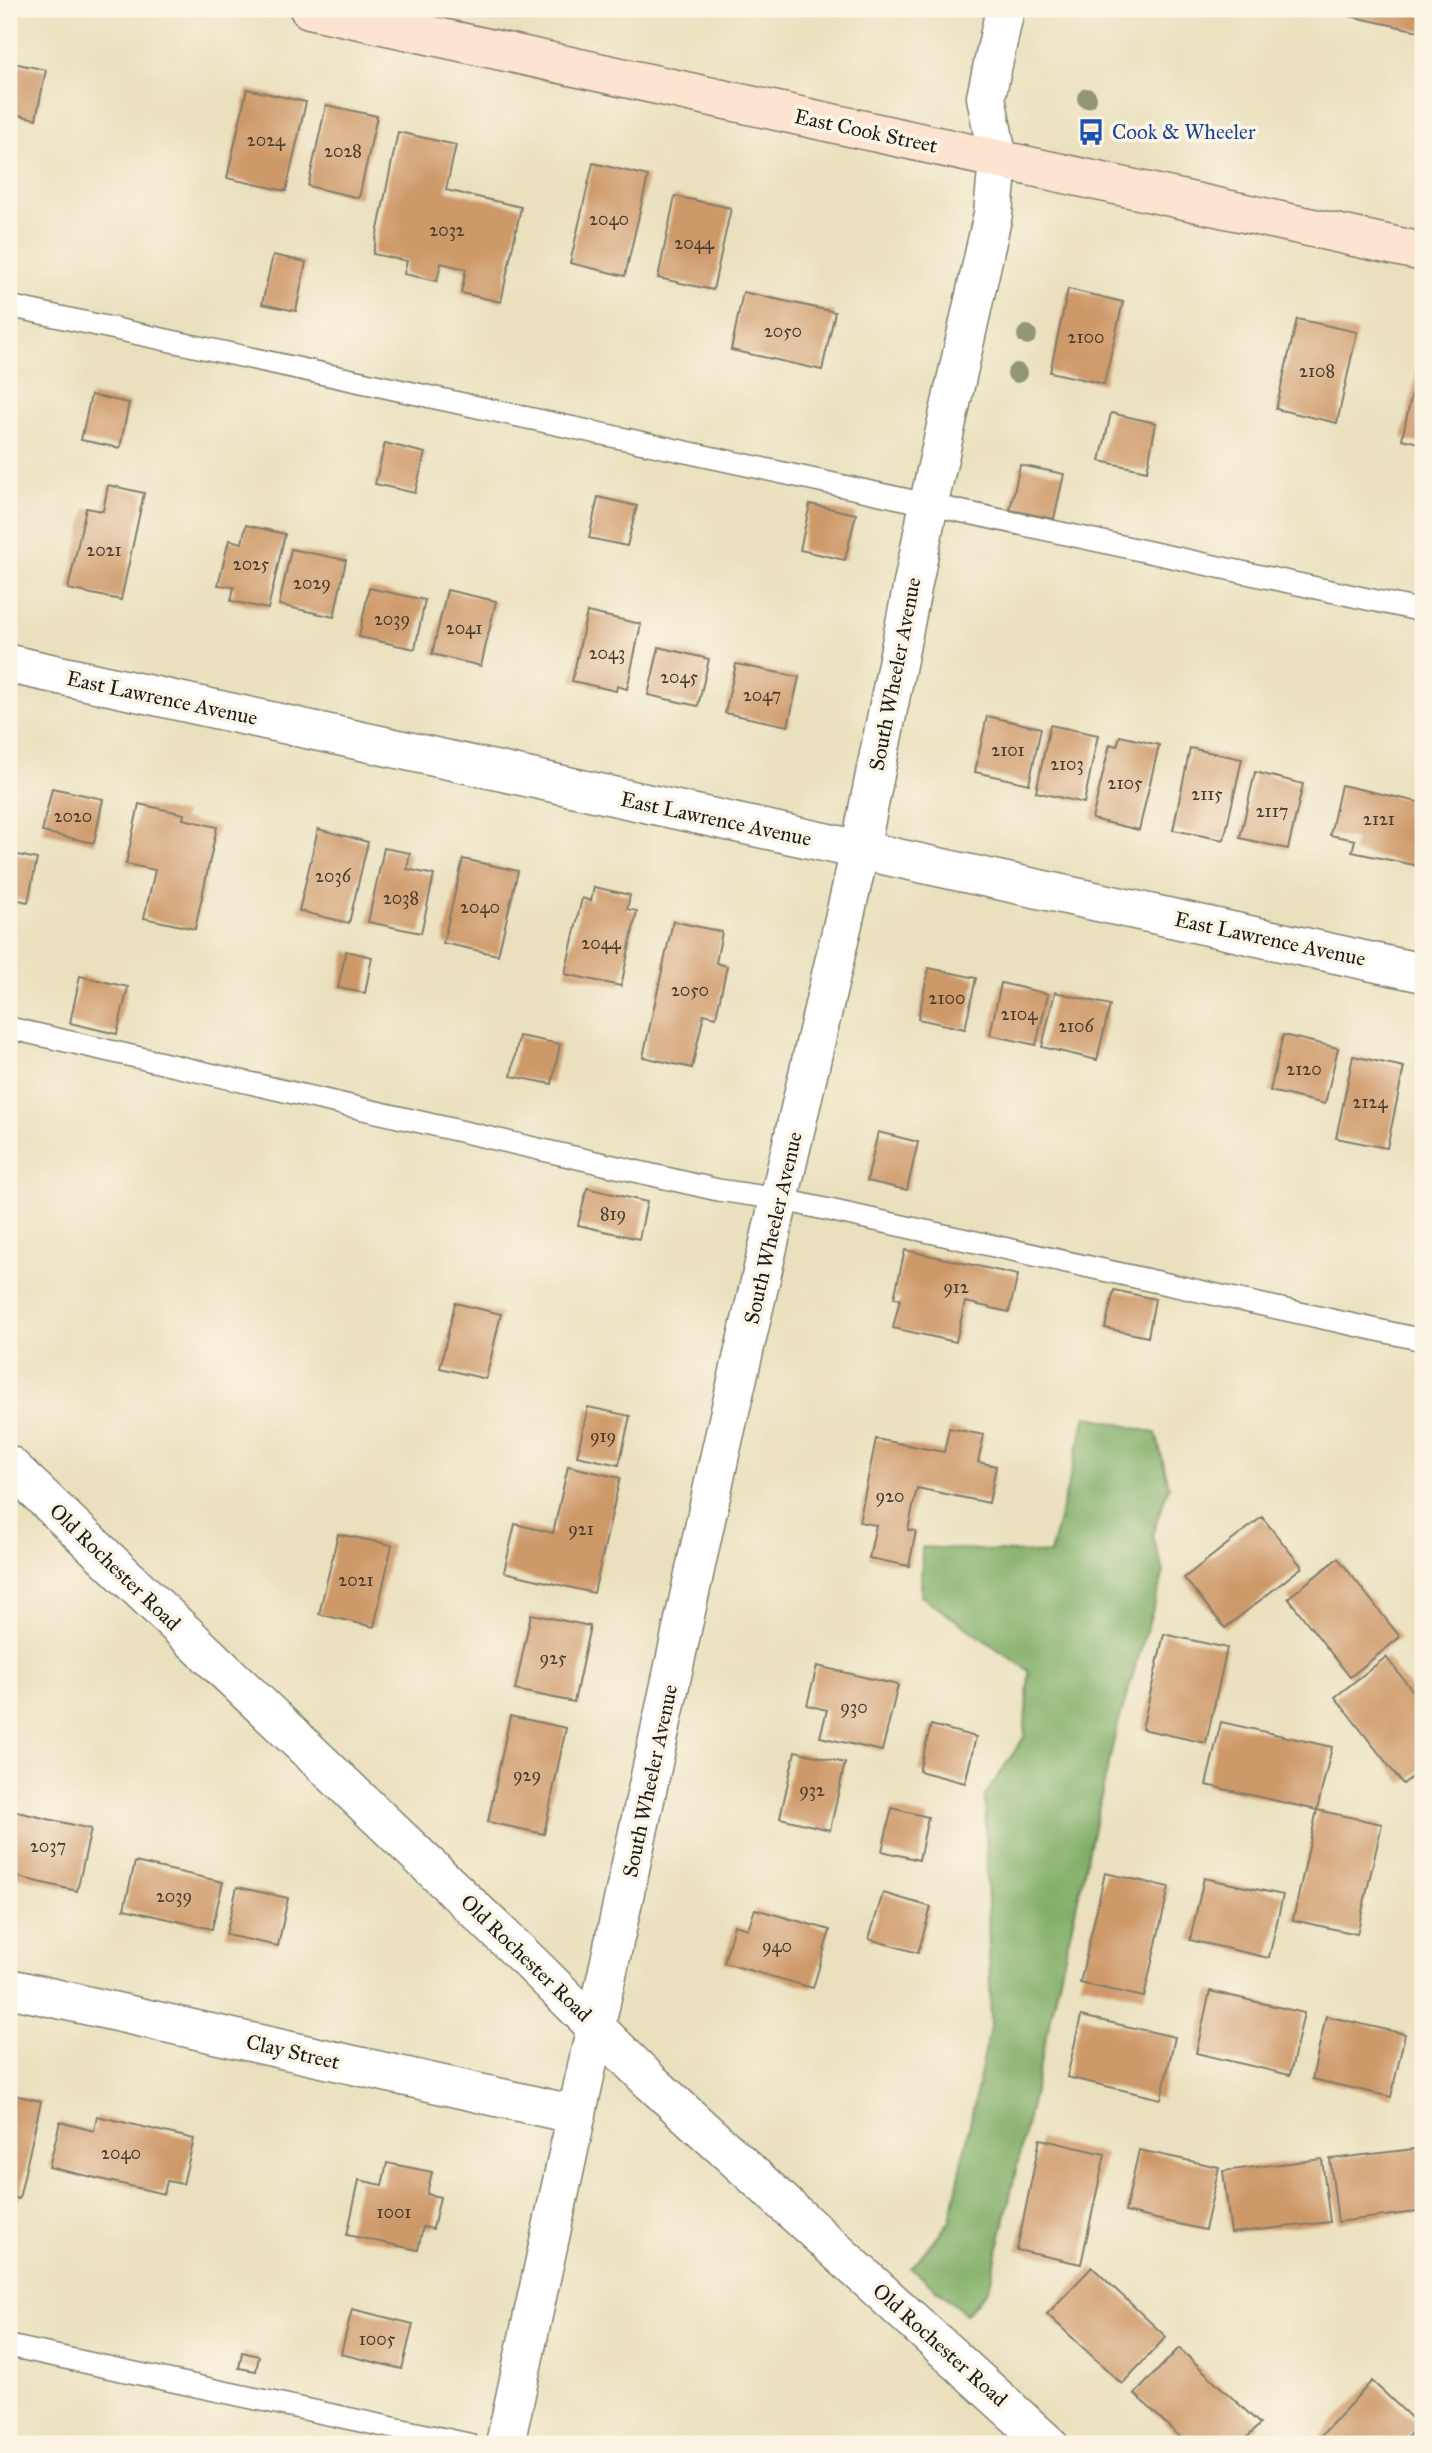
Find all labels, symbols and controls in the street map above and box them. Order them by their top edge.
street label: East Cook Street [792,103,940,159]
bus stop icon: Cook & Wheeler [1076,117,1106,147]
place label: Cook & Wheeler [1112,119,1256,145]
house number: 2024 [247,129,286,151]
house number: 2028 [324,140,362,162]
house number: 2040 [589,208,629,230]
house number: 2032 [429,219,465,241]
house number: 2044 [674,232,715,254]
house number: 2050 [764,320,802,342]
house number: 2100 [1068,326,1104,348]
house number: 2108 [1299,360,1335,382]
house number: 2021 [86,539,122,561]
house number: 2025 [233,553,270,575]
house number: 2029 [293,572,331,594]
street label: South Wheeler Avenue [863,575,927,773]
house number: 2039 [374,608,410,630]
house number: 2041 [446,617,482,639]
house number: 2043 [589,642,625,664]
street label: East Lawrence Avenue [64,665,260,731]
house number: 2045 [660,666,699,688]
house number: 2047 [743,684,781,706]
house number: 2101 [991,739,1025,761]
house number: 2103 [1050,753,1084,775]
house number: 2105 [1108,772,1143,794]
house number: 2115 [1191,783,1223,805]
street label: East Lawrence Avenue [618,786,814,852]
house number: 2117 [1256,800,1288,822]
house number: 2020 [54,805,92,827]
house number: 2121 [1363,808,1395,830]
house number: 2036 [315,865,352,887]
house number: 2038 [383,887,419,909]
house number: 2040 [460,896,500,918]
street label: East Lawrence Avenue [1172,906,1368,972]
house number: 2044 [581,932,622,954]
house number: 2050 [671,979,709,1001]
house number: 2100 [929,987,965,1009]
house number: 2104 [1001,1003,1038,1025]
house number: 2106 [1058,1015,1095,1037]
house number: 2120 [1286,1058,1322,1080]
house number: 2124 [1353,1091,1388,1113]
street label: South Wheeler Avenue [738,1129,808,1327]
house number: 819 [600,1203,626,1225]
house number: 912 [943,1276,969,1298]
house number: 919 [590,1425,616,1447]
house number: 920 [875,1485,905,1507]
street label: Old Rochester Road [44,1498,186,1636]
house number: 921 [568,1518,594,1540]
house number: 2021 [338,1569,374,1591]
house number: 925 [540,1647,567,1669]
street label: South Wheeler Avenue [617,1682,683,1880]
house number: 930 [840,1696,868,1718]
house number: 929 [513,1764,541,1786]
house number: 932 [799,1779,825,1801]
house number: 2037 [30,1835,66,1857]
house number: 2039 [156,1885,192,1907]
street label: Old Rochester Road [455,1889,597,2027]
house number: 940 [762,1935,792,1957]
street label: Clay Street [244,2029,343,2075]
house number: 2040 [101,2142,141,2164]
house number: 1001 [377,2201,411,2223]
street label: Old Rochester Road [867,2278,1013,2413]
house number: 1005 [359,2328,396,2350]

